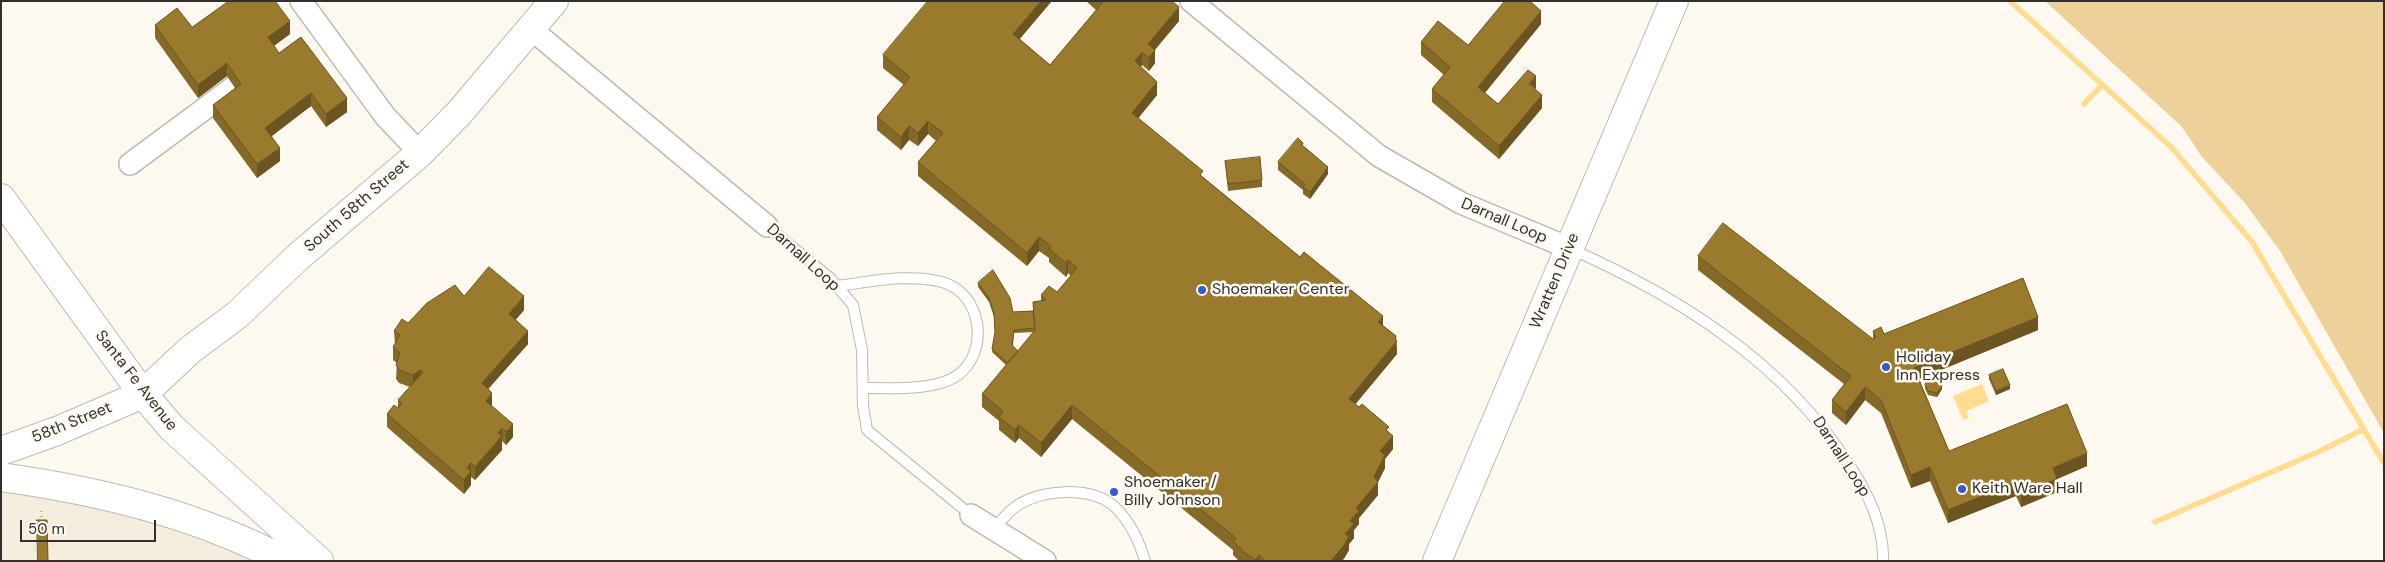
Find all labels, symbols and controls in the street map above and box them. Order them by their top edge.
street label: South 58th Street [301,155,413,257]
street label: Darnall Loop [1458,194,1550,248]
street label: Darnall Loop [762,220,844,296]
street label: Wratten Drive [1526,230,1584,332]
place label: Shoemaker Center [1212,280,1350,300]
marker: Shoemaker Center [1196,284,1208,296]
street label: Santa Fe Avenue [91,327,181,435]
place label: Holiday Inn Express [1896,348,1980,386]
marker: Holiday Inn Express [1880,361,1892,373]
street label: 58th Street [29,398,115,448]
street label: Darnall Loop [1808,413,1874,501]
place label: Shoemaker / Billy Johnson [1124,473,1220,511]
place label: Keith Ware Hall [1972,479,2083,499]
marker: Keith Ware Hall [1956,483,1968,495]
marker: Shoemaker / Billy Johnson [1108,486,1120,498]
scale bar [22,510,159,542]
text: 50 m [28,519,65,539]

